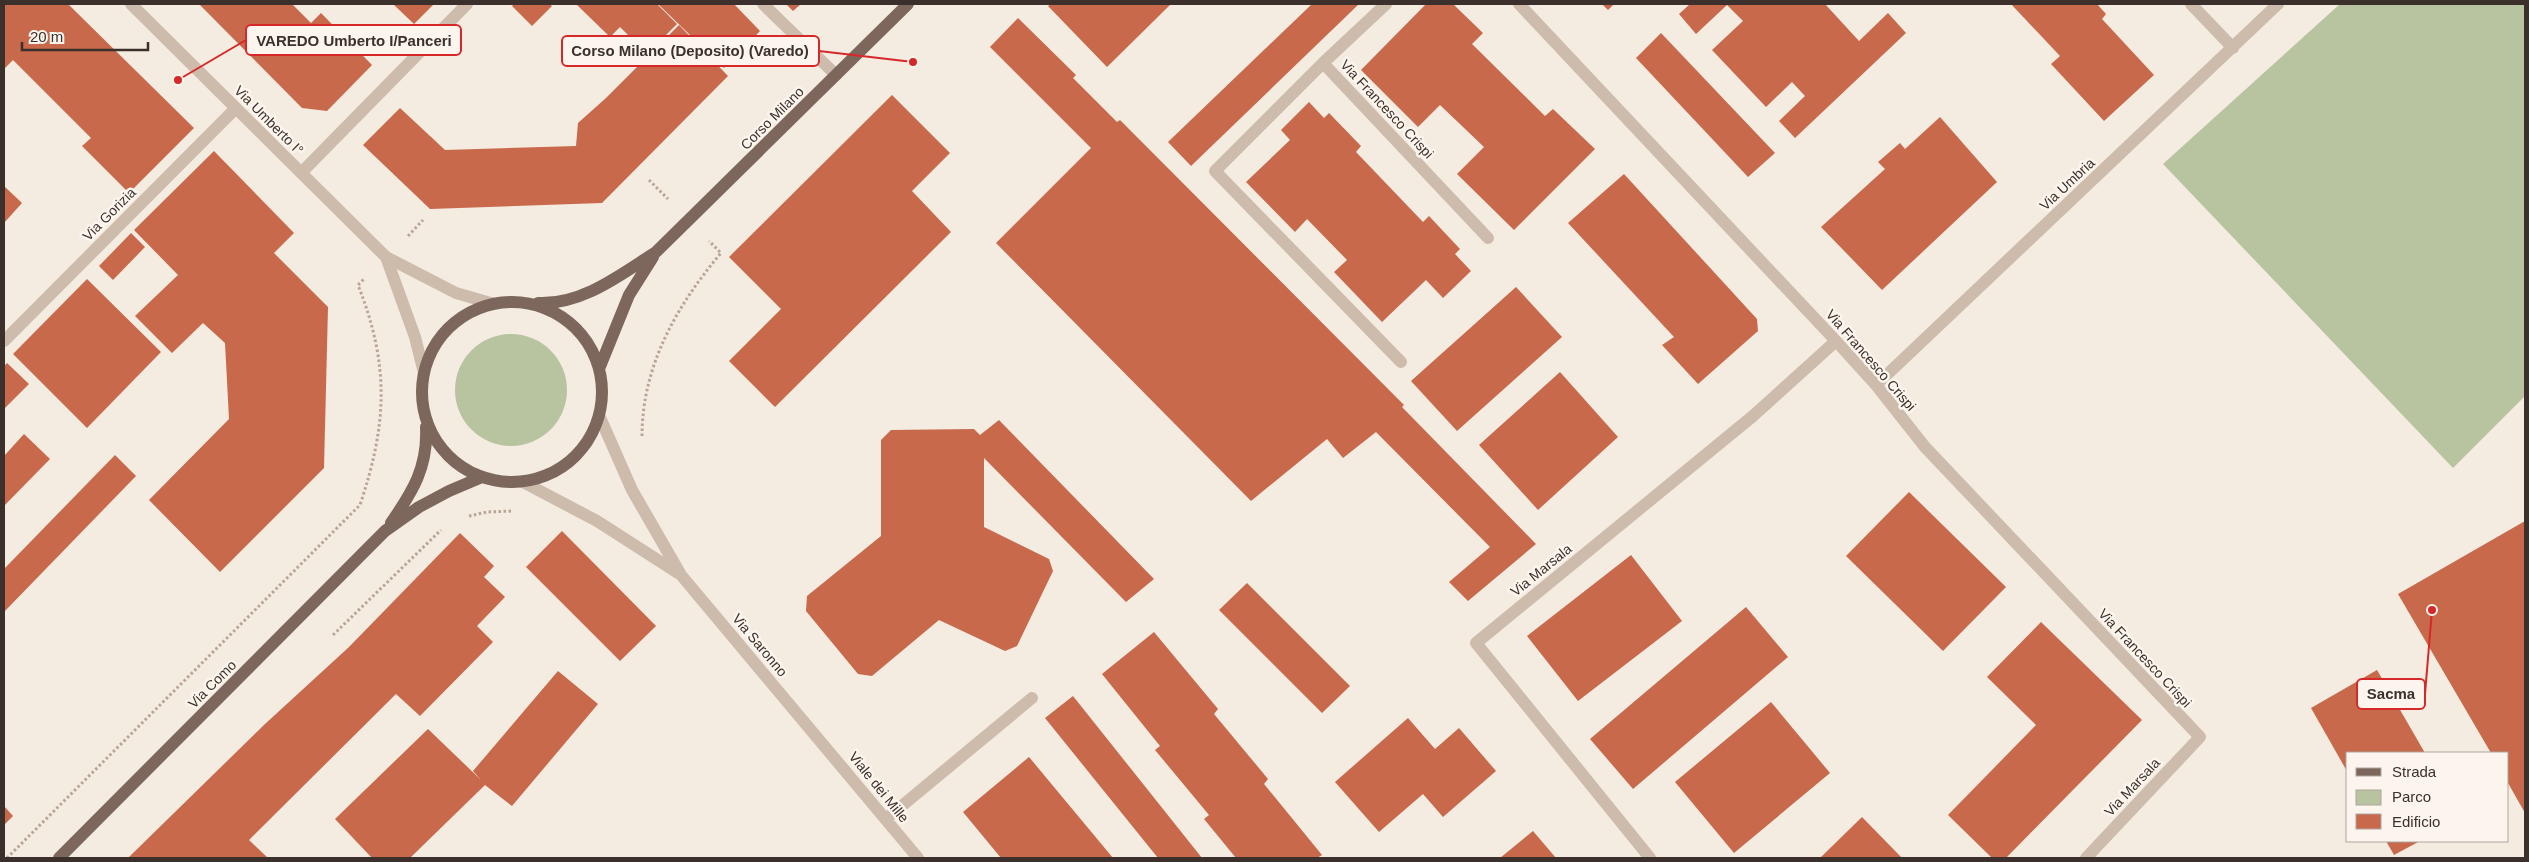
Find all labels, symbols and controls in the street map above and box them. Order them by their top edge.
scale bar [22,20,149,52]
callout: VAREDO Umberto I/Panceri [246,25,461,55]
text: 20 m [30,28,63,45]
text: VAREDO Umberto I/Panceri [256,32,452,49]
callout: Corso Milano (Deposito) (Varedo) [562,36,819,66]
text: Corso Milano (Deposito) (Varedo) [571,42,809,59]
street label: Via Francesco Crispi [1337,56,1437,162]
street label: Via Umberto I° [231,82,307,158]
street label: Corso Milano [737,83,807,153]
street label: Via Umbria [2036,154,2098,213]
street label: Via Gorizia [79,184,139,244]
street label: Via Francesco Crispi [1823,306,1919,414]
street label: Via Marsala [1507,540,1575,599]
street label: Via Francesco Crispi [2095,605,2195,711]
street label: Via Saronno [729,610,791,680]
street label: Via Como [185,657,239,711]
callout: Sacma [2357,679,2425,709]
text: Sacma [2367,685,2416,702]
street label: Viale dei Mille [846,748,912,826]
legend [2346,752,2509,842]
street label: Via Marsala [2101,754,2163,819]
text: Strada [2392,763,2437,780]
text: Parco [2392,788,2431,805]
text: Edificio [2392,813,2440,830]

